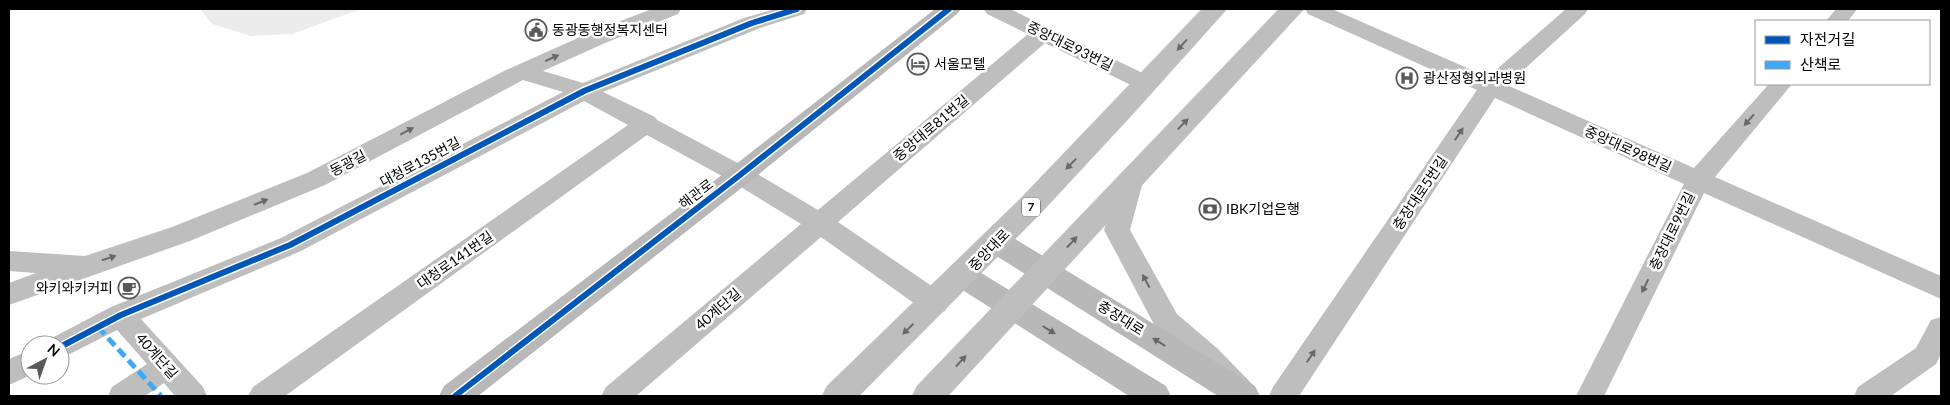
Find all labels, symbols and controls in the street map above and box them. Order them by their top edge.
street label: 중앙대로93번길 [1024,17,1116,74]
public building icon: 동광동행정복지센터 [524,18,548,42]
legend [1755,20,1930,85]
place label: 동광동행정복지센터 [552,21,668,38]
text: 자전거길 [1800,30,1855,48]
one-way arrow [1177,38,1188,51]
hotel icon: 서울모텔 [906,52,930,76]
one-way arrow [545,54,559,62]
place label: 서울모텔 [934,55,986,72]
text: 산책로 [1800,55,1841,73]
hospital icon: 광산정형외과병원 [1395,66,1419,90]
place label: 광산정형외과병원 [1423,69,1526,86]
street label: 중앙대로81번길 [889,91,972,164]
one-way arrow [1743,114,1755,126]
one-way arrow [1177,118,1189,130]
street label: 중앙대로98번길 [1582,122,1674,175]
one-way arrow [401,127,414,136]
one-way arrow [1454,127,1464,141]
street label: 대청로135번길 [377,133,463,190]
street label: 동광길 [327,146,369,179]
street label: 충장대로5번길 [1389,153,1451,233]
one-way arrow [1066,157,1078,169]
street label: 해관로 [675,175,716,212]
street label: 충장대로9번길 [1645,189,1698,273]
one-way arrow [254,197,268,205]
bank icon: IBK기업은행 [1198,197,1222,221]
road number: 7 [1022,198,1040,216]
place label: IBK기업은행 [1226,200,1300,217]
street label: 중앙대로 [965,225,1013,274]
street label: 대청로141번길 [413,227,496,292]
one-way arrow [1066,237,1078,249]
one-way arrow [101,254,116,261]
one-way arrow [1141,275,1150,288]
cafe icon: 와키와키커피 [117,276,141,300]
place label: 와키와키커피 [36,279,113,296]
one-way arrow [1641,279,1649,293]
street label: 40계단길 [691,284,744,333]
street label: 충장대로 [1095,297,1148,338]
one-way arrow [903,323,915,335]
one-way arrow [1043,325,1056,334]
street label: 40계단길 [133,329,182,382]
north arrow [20,335,70,385]
one-way arrow [1152,337,1165,347]
text: N [44,340,64,360]
one-way arrow [1306,350,1316,363]
one-way arrow [955,355,967,367]

